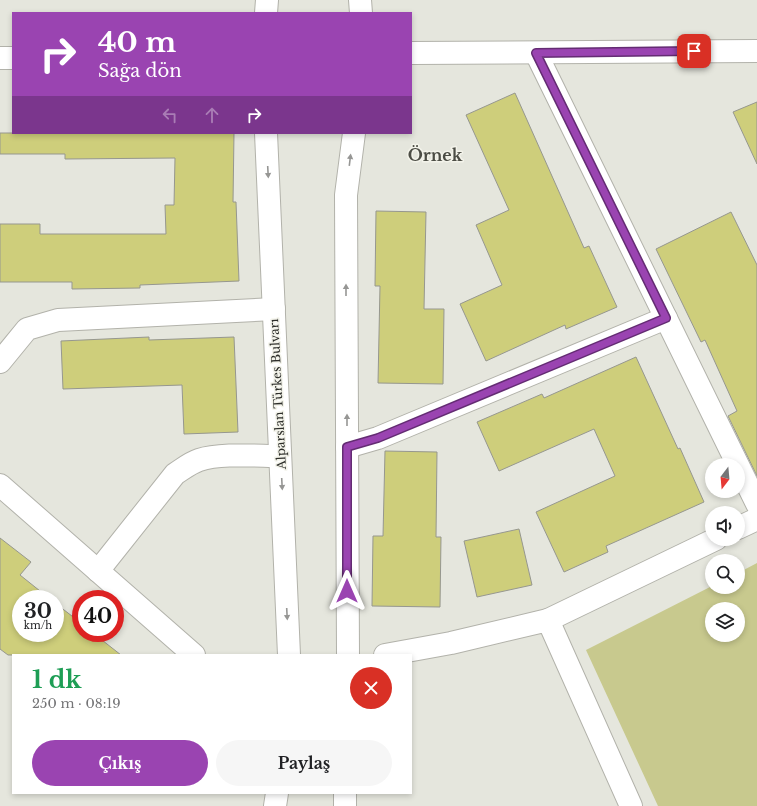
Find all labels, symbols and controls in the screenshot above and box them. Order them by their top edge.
text: 40 m [98,25,176,60]
icon: right [32,28,84,80]
pin [677,34,711,68]
icon: arrive [683,40,705,62]
text: Sağa dön [98,60,182,82]
icon: left [159,104,181,126]
icon: ahead [201,104,223,126]
icon: right [243,104,265,126]
district label: Örnek [408,145,463,165]
one-way arrow [347,154,353,166]
one-way arrow [264,166,271,178]
one-way arrow [343,283,349,296]
street label: Alparslan Türkes Bulvarı [266,318,289,471]
one-way arrow [344,413,350,426]
north arrow [705,458,745,498]
map controls [705,458,745,642]
one-way arrow [278,478,285,490]
button: sound [705,506,745,546]
button: search [705,554,745,594]
position arrow [326,570,368,612]
speed limit sign: 40 [72,590,124,642]
text: 30 [24,599,52,623]
button: layers [705,602,745,642]
one-way arrow [284,608,291,620]
text: km/h [24,619,52,632]
text: 1 dk [32,665,81,694]
button: close [350,667,392,709]
text: 250 m · 08:19 [32,695,121,712]
button: Çıkış [32,740,208,786]
button: Paylaş [216,740,392,786]

